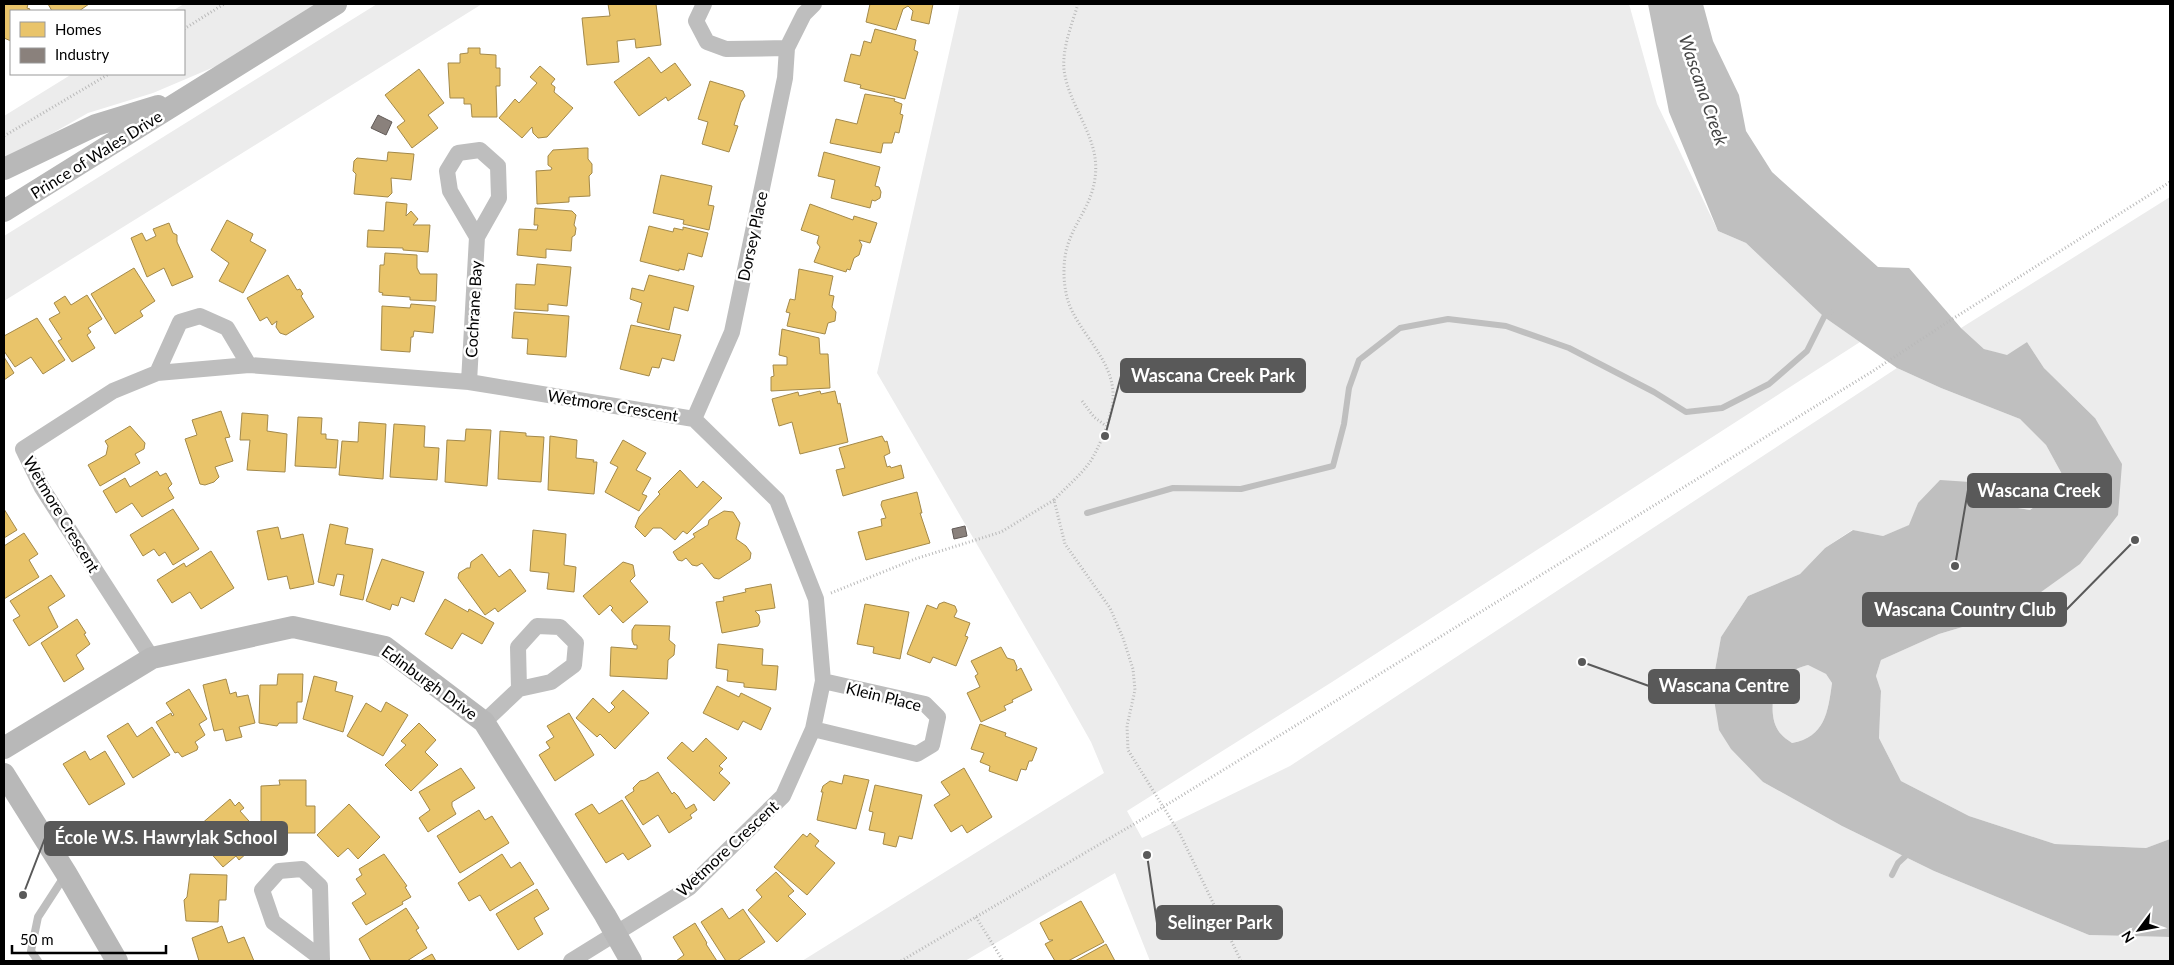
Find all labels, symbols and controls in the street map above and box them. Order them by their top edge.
legend [10,10,185,75]
text: Homes [55,20,101,38]
water label: Wascana Creek [1675,32,1733,149]
text: Industry [55,45,110,63]
street label: Prince of Wales Drive [27,106,165,202]
street label: Dorsey Place [733,189,771,283]
street label: Cochrane Bay [461,259,485,358]
callout: Wascana Creek Park [1121,359,1305,392]
text: Wascana Creek Park [1131,364,1295,386]
street label: Wetmore Crescent [546,385,680,425]
street label: Wetmore Crescent [20,453,104,576]
callout: Wascana Creek [1968,474,2111,507]
text: Wascana Creek [1977,479,2101,501]
callout: Wascana Country Club [1863,593,2066,626]
text: Wascana Country Club [1874,598,2056,620]
street label: Edinburgh Drive [378,641,482,723]
callout: Wascana Centre [1649,670,1799,703]
text: Wascana Centre [1659,674,1790,696]
street label: Klein Place [844,677,924,715]
street label: Wetmore Crescent [672,796,782,900]
callout: École W.S. Hawrylak School [45,822,287,855]
text: École W.S. Hawrylak School [55,826,277,848]
north arrow [2114,905,2164,955]
callout: Selinger Park [1157,906,1282,939]
text: Selinger Park [1168,911,1273,933]
scale bar [12,922,166,954]
text: N [2117,928,2138,946]
text: 50 m [20,930,54,948]

